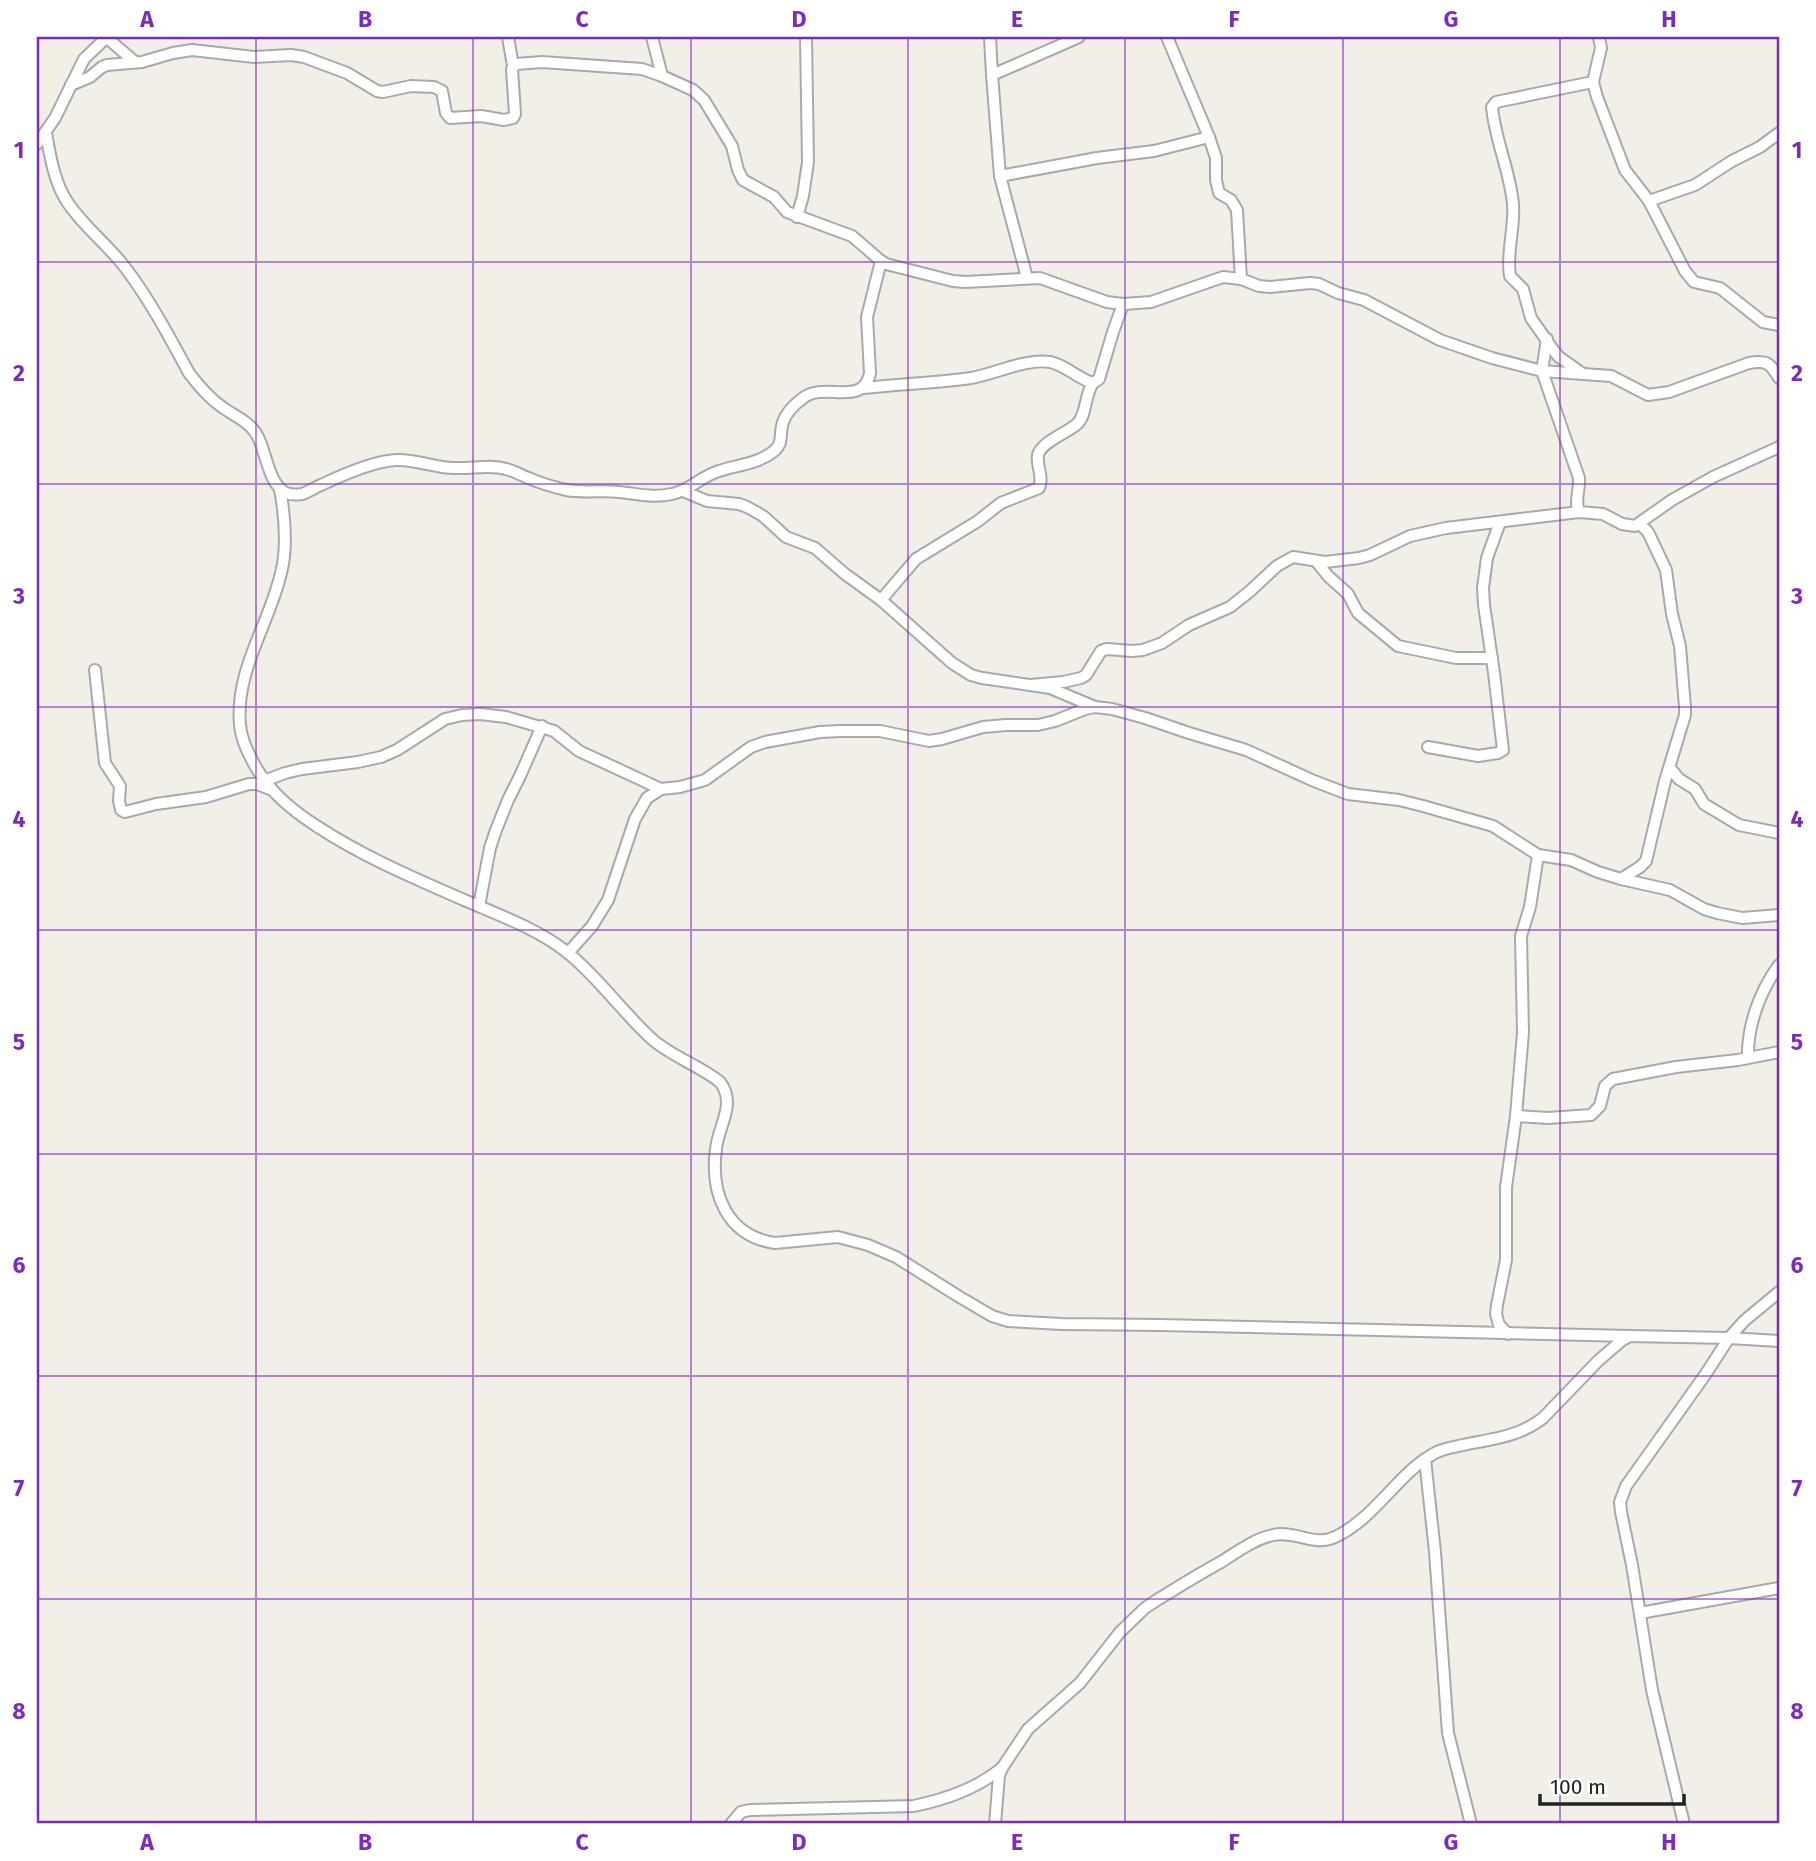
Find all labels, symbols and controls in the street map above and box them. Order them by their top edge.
text: A [139,5,154,33]
text: B [358,5,372,33]
text: C [575,5,589,33]
text: D [792,5,807,33]
text: E [1011,5,1023,33]
text: F [1228,5,1240,33]
text: G [1444,5,1458,33]
text: H [1661,5,1677,33]
text: 1 [14,136,24,164]
text: 1 [1792,136,1802,164]
text: 2 [13,359,25,387]
text: 2 [1791,359,1803,387]
text: 3 [12,582,25,610]
text: 3 [1790,582,1803,610]
text: 4 [13,805,26,833]
text: 4 [1791,805,1804,833]
text: 5 [13,1028,25,1056]
text: 5 [1791,1028,1803,1056]
text: 6 [13,1251,26,1279]
text: 6 [1791,1251,1804,1279]
text: 7 [14,1474,25,1502]
text: 7 [1792,1474,1803,1502]
text: 8 [12,1697,26,1725]
text: 8 [1790,1697,1804,1725]
scale bar [1540,1763,1683,1807]
text: 100 m [1550,1774,1606,1800]
text: A [139,1828,154,1856]
text: B [358,1828,372,1856]
text: C [575,1828,589,1856]
text: D [792,1828,807,1856]
text: E [1011,1828,1023,1856]
text: F [1228,1828,1240,1856]
text: G [1444,1828,1458,1856]
text: H [1661,1828,1677,1856]

